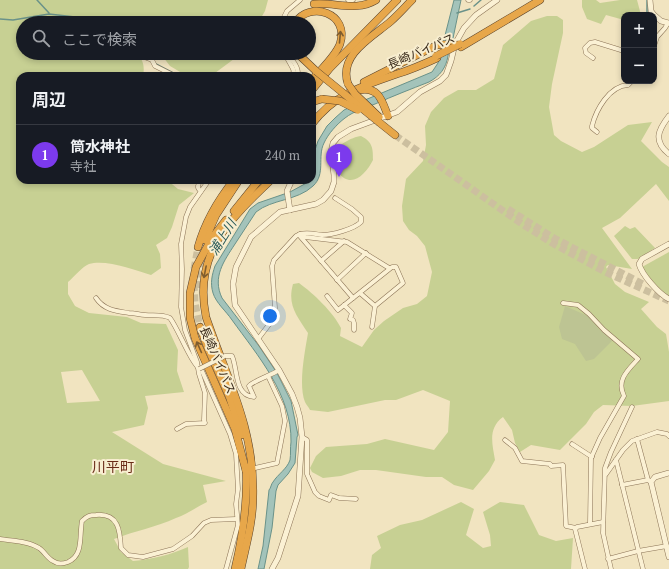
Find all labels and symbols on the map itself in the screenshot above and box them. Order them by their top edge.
street label: 長崎バイパス [385,30,457,72]
one-way arrow [337,31,344,44]
pin: 1 [326,144,352,177]
water label: 浦上川 [204,214,241,258]
one-way arrow [200,266,208,279]
your location [260,306,280,326]
street label: 長崎バイパス [197,324,239,396]
one-way arrow [195,341,202,353]
district label: 川平町 [92,457,134,476]

